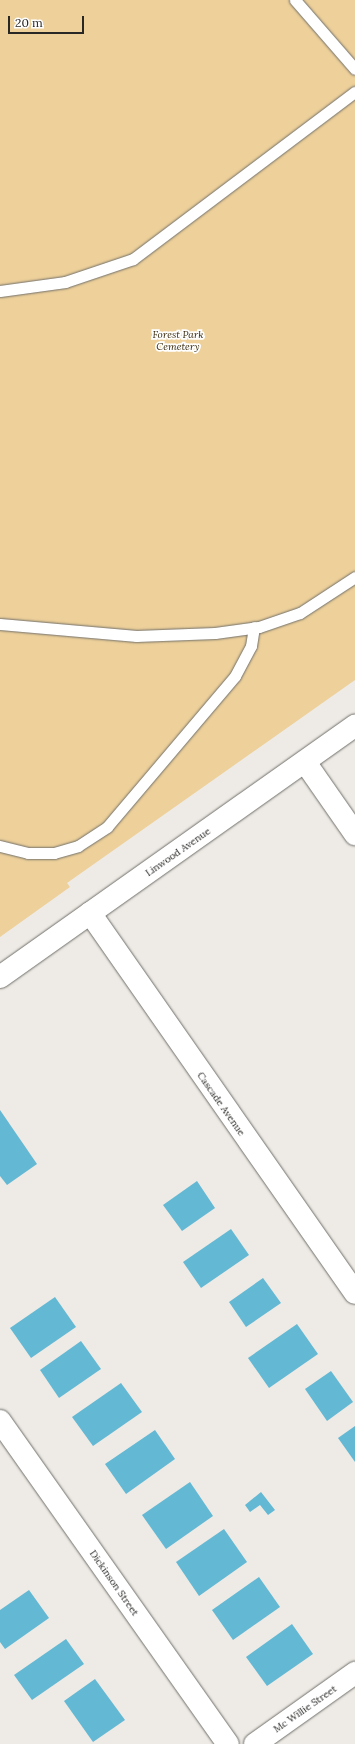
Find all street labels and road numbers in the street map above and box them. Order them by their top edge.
street label: Linwood Avenue [143,825,213,879]
street label: Cascade Avenue [195,1070,247,1138]
street label: Dickinson Street [87,1548,141,1618]
street label: Mc Willie Street [271,1683,339,1735]

